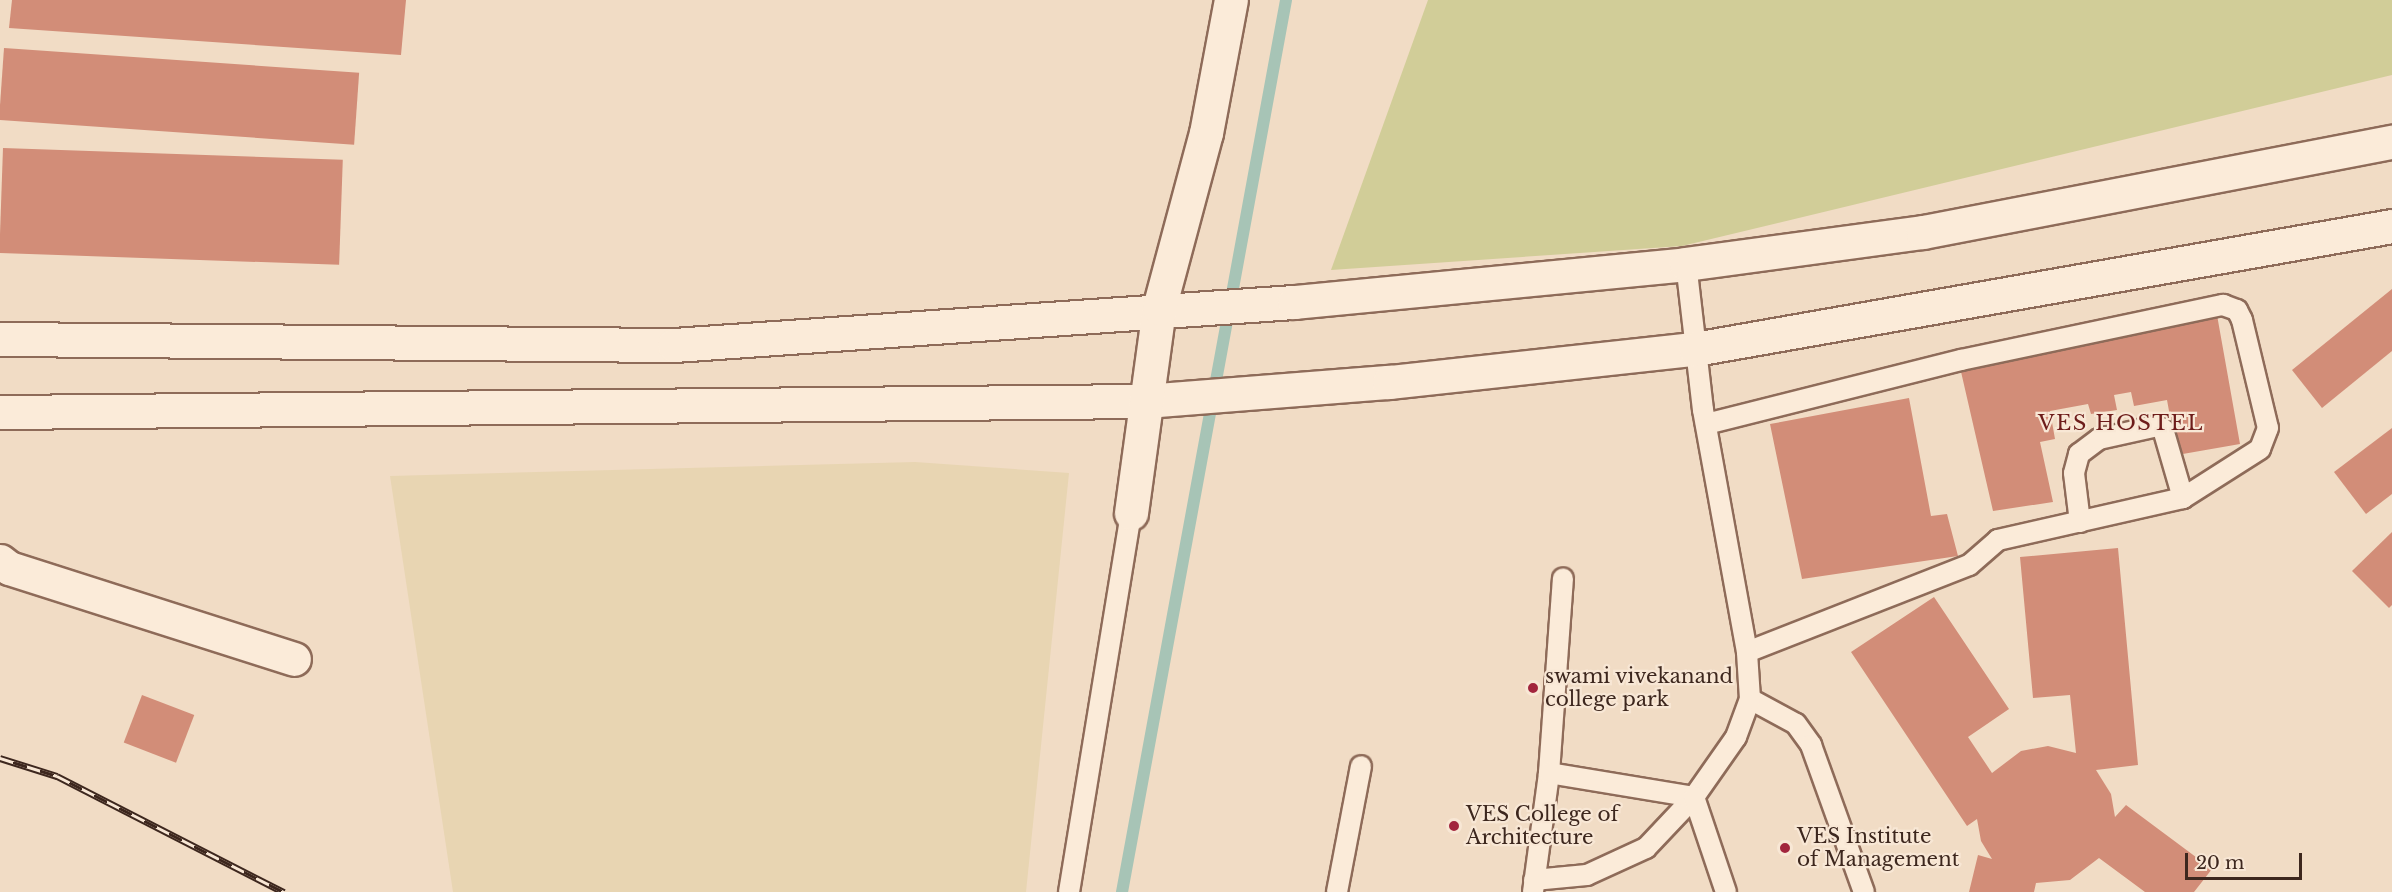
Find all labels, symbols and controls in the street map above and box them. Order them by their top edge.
district label: VES HOSTEL [2038,410,2204,436]
place label: swami vivekanand college park [1545,664,1734,711]
marker: swami vivekanand college park [1526,681,1540,695]
place label: VES College of Architecture [1466,802,1619,849]
marker: VES College of Architecture [1447,819,1461,833]
place label: VES Institute of Management [1797,825,1959,872]
marker: VES Institute of Management [1778,841,1792,855]
scale bar [2188,841,2305,879]
text: 20 m [2196,852,2244,874]

